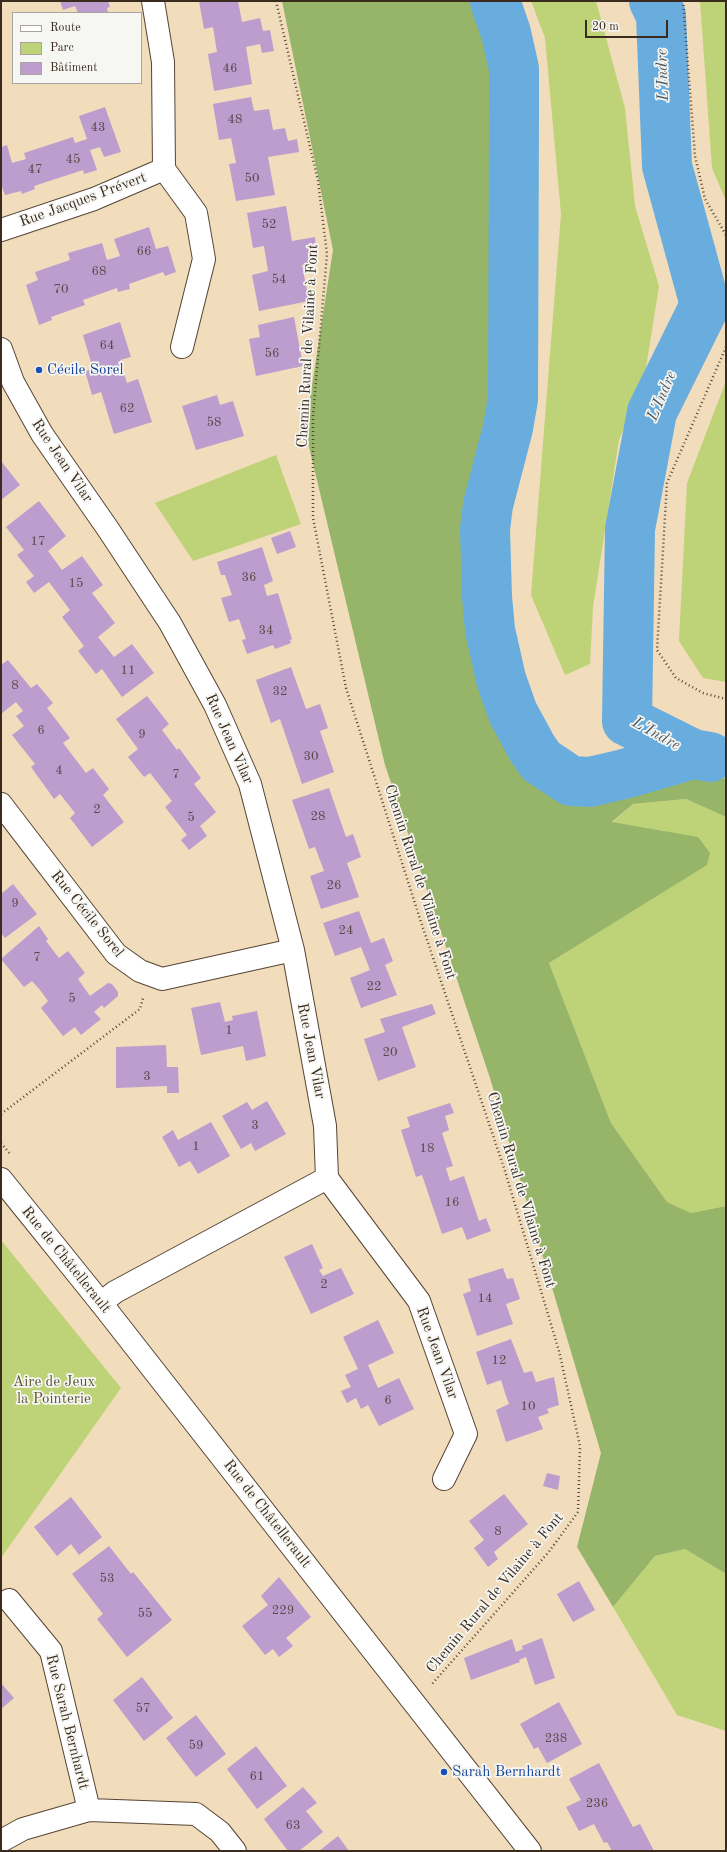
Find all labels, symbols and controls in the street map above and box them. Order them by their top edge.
legend [12,12,142,84]
scale bar [587,12,670,38]
text: 20 m [592,21,619,33]
text: Route [50,22,81,34]
text: Parc [50,42,74,54]
water label: L'Indre [652,49,674,101]
house number: 46 [222,61,238,77]
text: Bâtiment [50,62,97,74]
house number: 48 [227,112,243,128]
house number: 43 [90,120,106,136]
house number: 45 [65,152,81,168]
house number: 47 [27,162,43,178]
street label: Rue Jacques Prévert [17,169,149,231]
house number: 50 [244,171,260,187]
house number: 52 [261,217,277,233]
house number: 66 [136,244,152,260]
street label: Chemin Rural de Vilaine à Font [294,244,322,448]
house number: 68 [91,264,107,280]
house number: 54 [271,272,287,288]
house number: 70 [53,282,69,298]
house number: 64 [99,338,115,354]
house number: 56 [264,346,280,362]
place label: Cécile Sorel [47,361,124,379]
marker: Cécile Sorel [34,365,44,375]
water label: L'Indre [643,368,681,424]
house number: 62 [119,401,135,417]
house number: 58 [206,415,222,431]
street label: Rue Jean Vilar [27,416,97,506]
house number: 17 [30,534,46,550]
house number: 36 [241,570,257,586]
house number: 15 [68,576,84,592]
house number: 34 [258,623,274,639]
house number: 11 [120,663,136,679]
house number: 8 [11,678,19,694]
house number: 32 [272,684,288,700]
street label: Rue Jean Vilar [201,691,257,787]
water label: L'Indre [629,713,683,755]
house number: 6 [37,723,45,739]
house number: 9 [138,727,146,743]
house number: 30 [303,749,319,765]
house number: 4 [55,763,63,779]
house number: 7 [172,767,180,783]
street label: Chemin Rural de Vilaine à Font [380,782,460,982]
house number: 2 [93,802,101,818]
house number: 28 [310,809,326,825]
house number: 5 [187,810,195,826]
street label: Rue Cécile Sorel [47,867,127,961]
house number: 26 [326,878,342,894]
house number: 9 [11,896,19,912]
house number: 24 [338,923,354,939]
house number: 7 [33,950,41,966]
house number: 22 [366,979,382,995]
house number: 5 [68,991,76,1007]
street label: Rue Jean Vilar [293,1002,329,1100]
house number: 1 [225,1023,233,1039]
house number: 20 [382,1045,398,1061]
house number: 3 [143,1069,151,1085]
street label: Chemin Rural de Vilaine à Font [483,1090,559,1290]
house number: 3 [251,1118,259,1134]
house number: 1 [192,1139,200,1155]
house number: 18 [419,1141,435,1157]
house number: 16 [444,1195,460,1211]
street label: Rue de Châtellerault [17,1203,115,1317]
house number: 2 [320,1277,328,1293]
house number: 14 [477,1291,493,1307]
street label: Rue Jean Vilar [412,1304,462,1402]
house number: 12 [491,1353,507,1369]
park label: Aire de Jeux la Pointerie [13,1373,95,1408]
house number: 6 [384,1393,392,1409]
house number: 10 [520,1399,536,1415]
street label: Rue de Châtellerault [219,1456,315,1572]
street label: Chemin Rural de Vilaine à Font [423,1509,567,1677]
house number: 8 [494,1524,502,1540]
house number: 53 [99,1571,115,1587]
house number: 229 [272,1603,294,1619]
house number: 55 [137,1606,153,1622]
street label: Rue Sarah Bernhardt [41,1652,93,1792]
house number: 57 [135,1701,151,1717]
house number: 238 [545,1731,567,1747]
house number: 59 [188,1738,204,1754]
place label: Sarah Bernhardt [452,1763,561,1781]
marker: Sarah Bernhardt [439,1767,449,1777]
house number: 61 [249,1769,265,1785]
house number: 236 [586,1796,608,1812]
house number: 63 [285,1818,301,1834]

